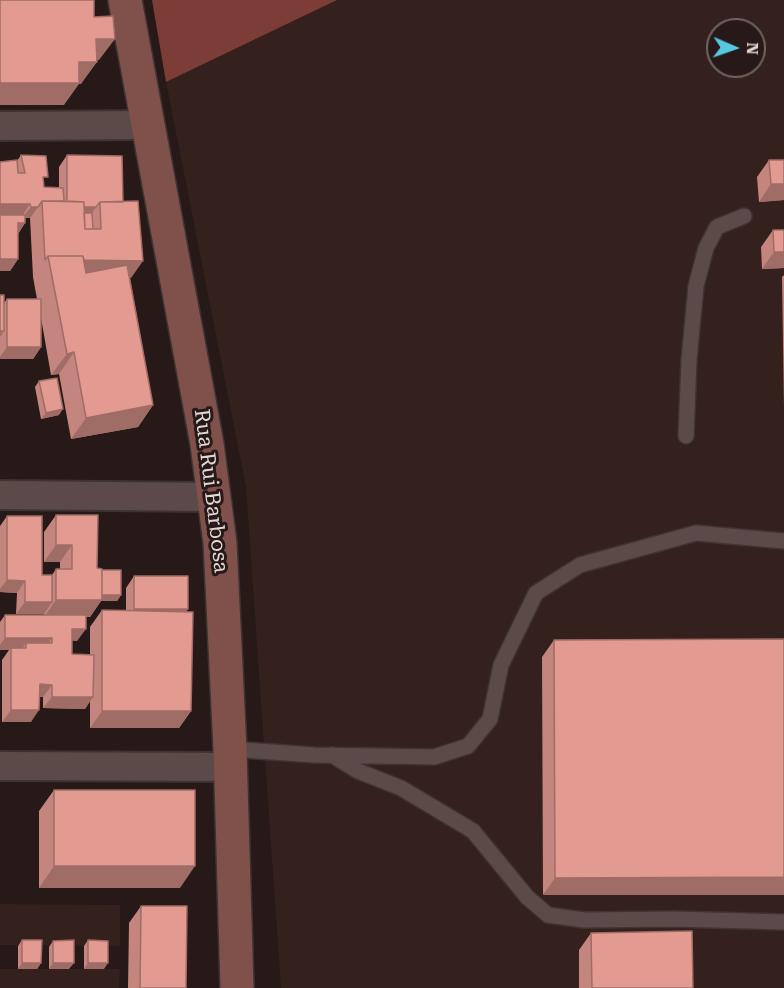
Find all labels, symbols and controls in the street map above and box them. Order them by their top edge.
north arrow [706,18,766,78]
text: N [743,42,762,55]
street label: Rua Rui Barbosa [188,408,234,574]

